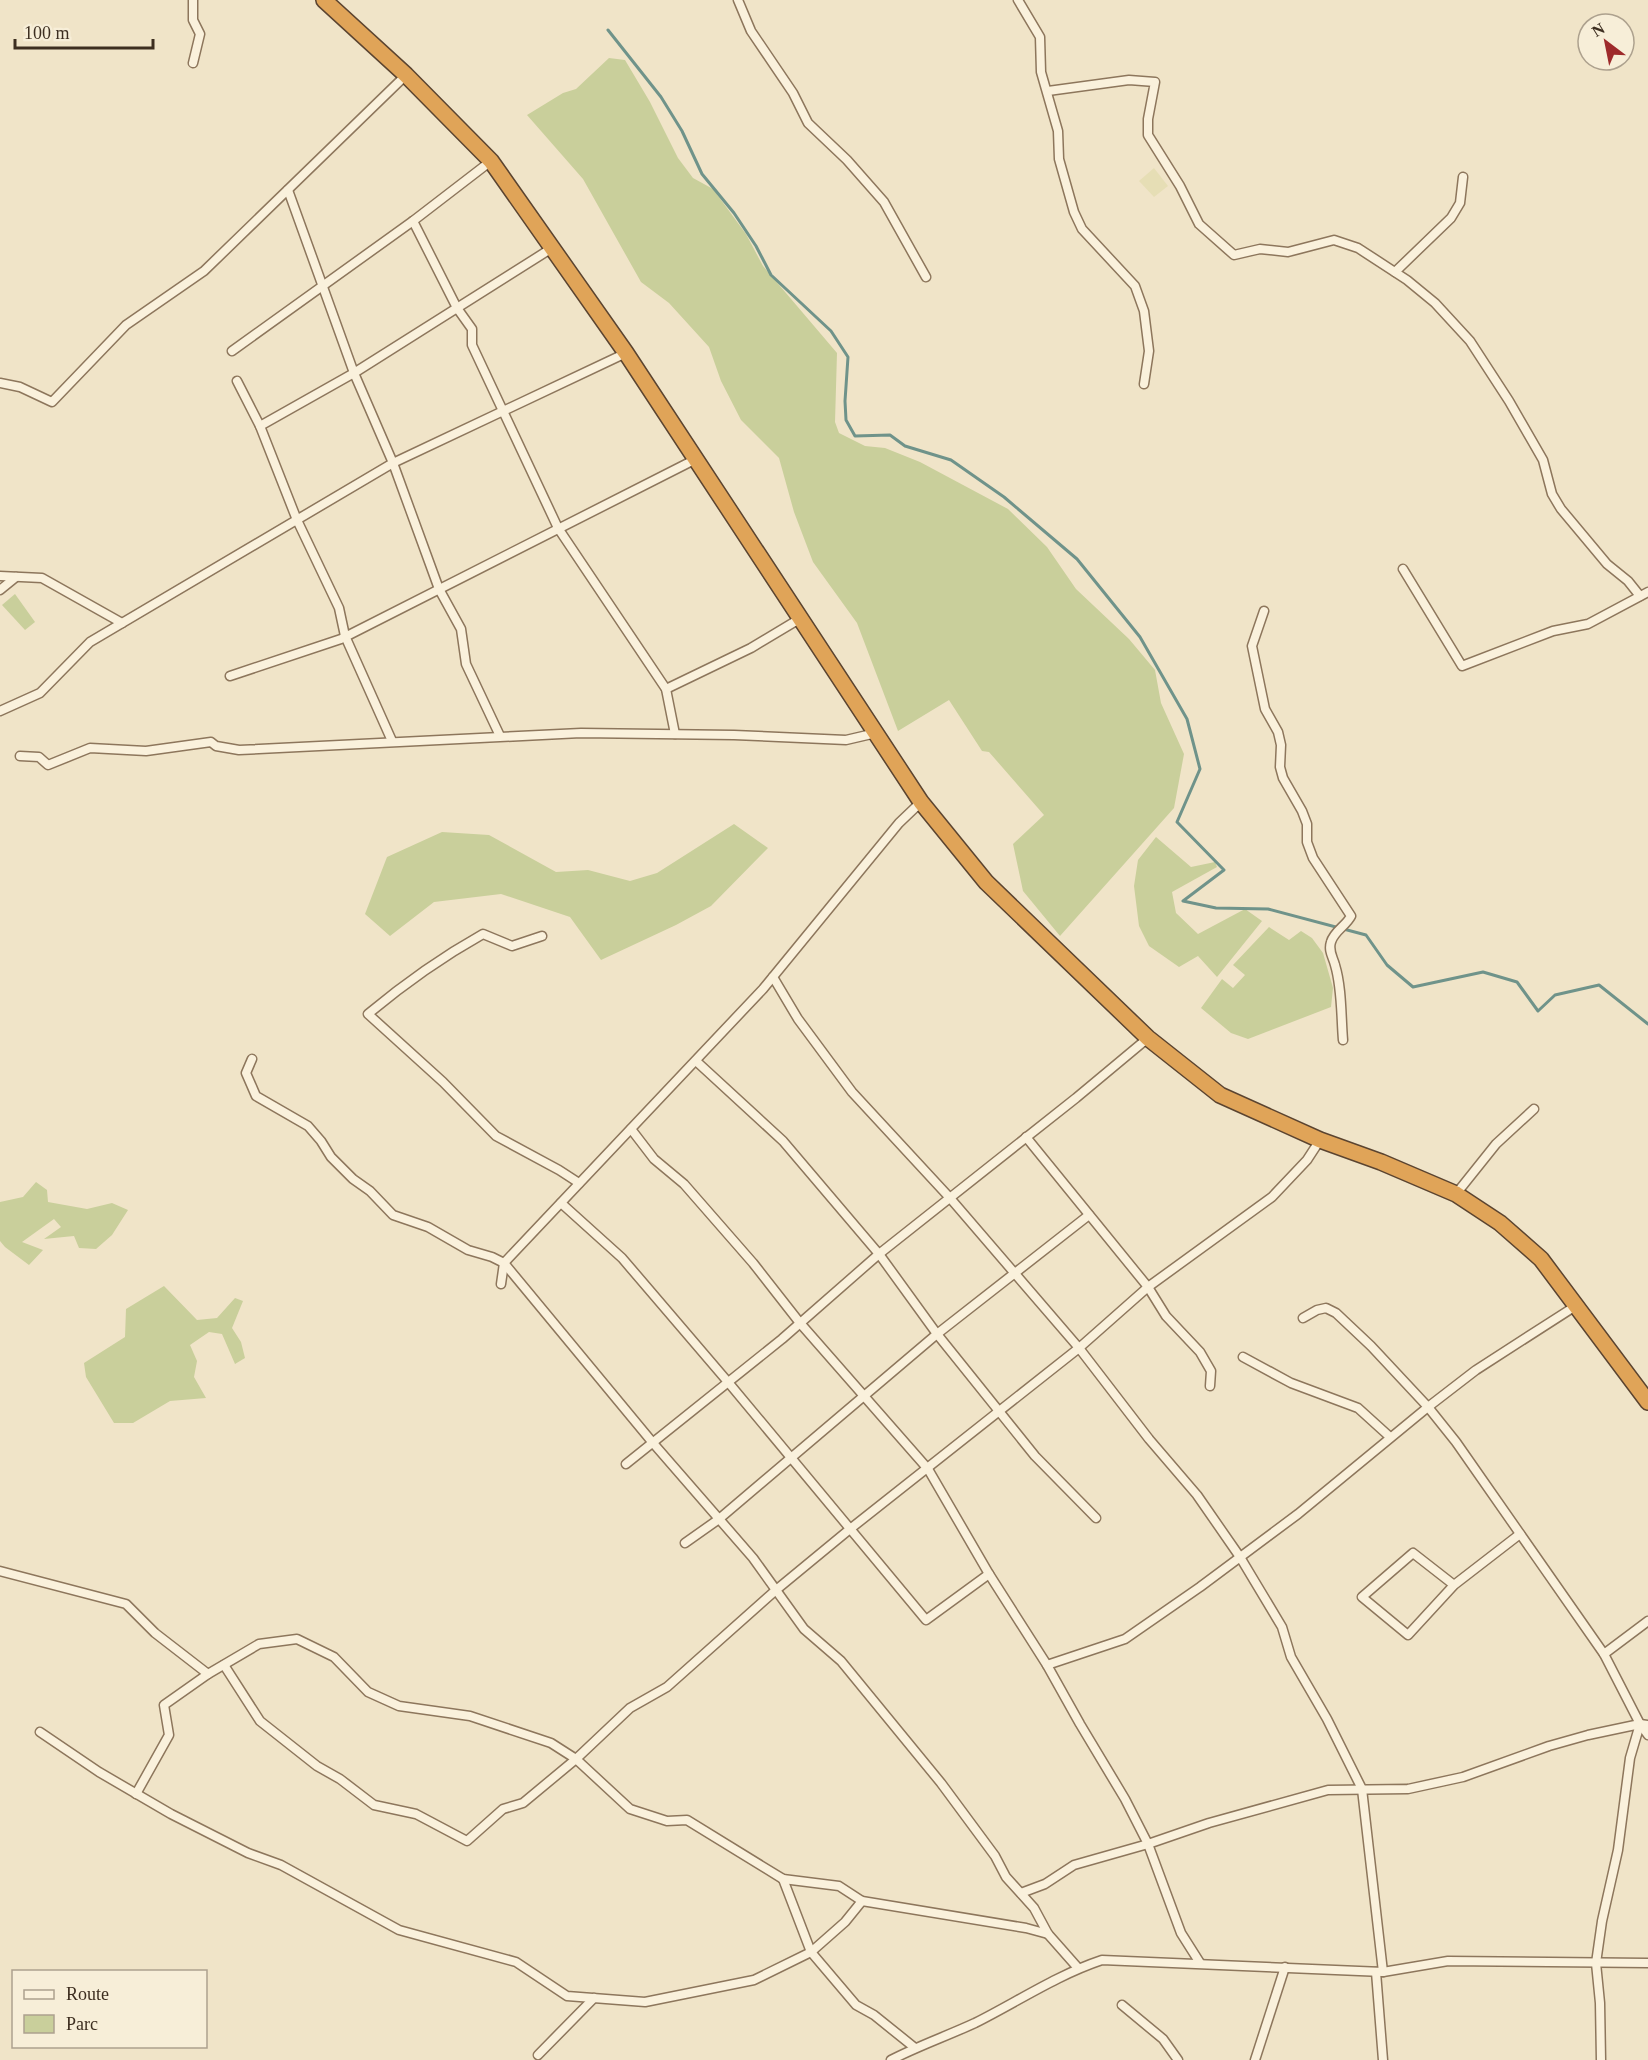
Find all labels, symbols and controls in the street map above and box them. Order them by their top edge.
scale bar [15,12,153,50]
north arrow [1576,12,1636,72]
text: N [1589,19,1608,40]
text: 100 m [24,23,70,43]
legend [12,1970,207,2048]
text: Route [66,1984,109,2004]
text: Parc [66,2014,98,2034]

